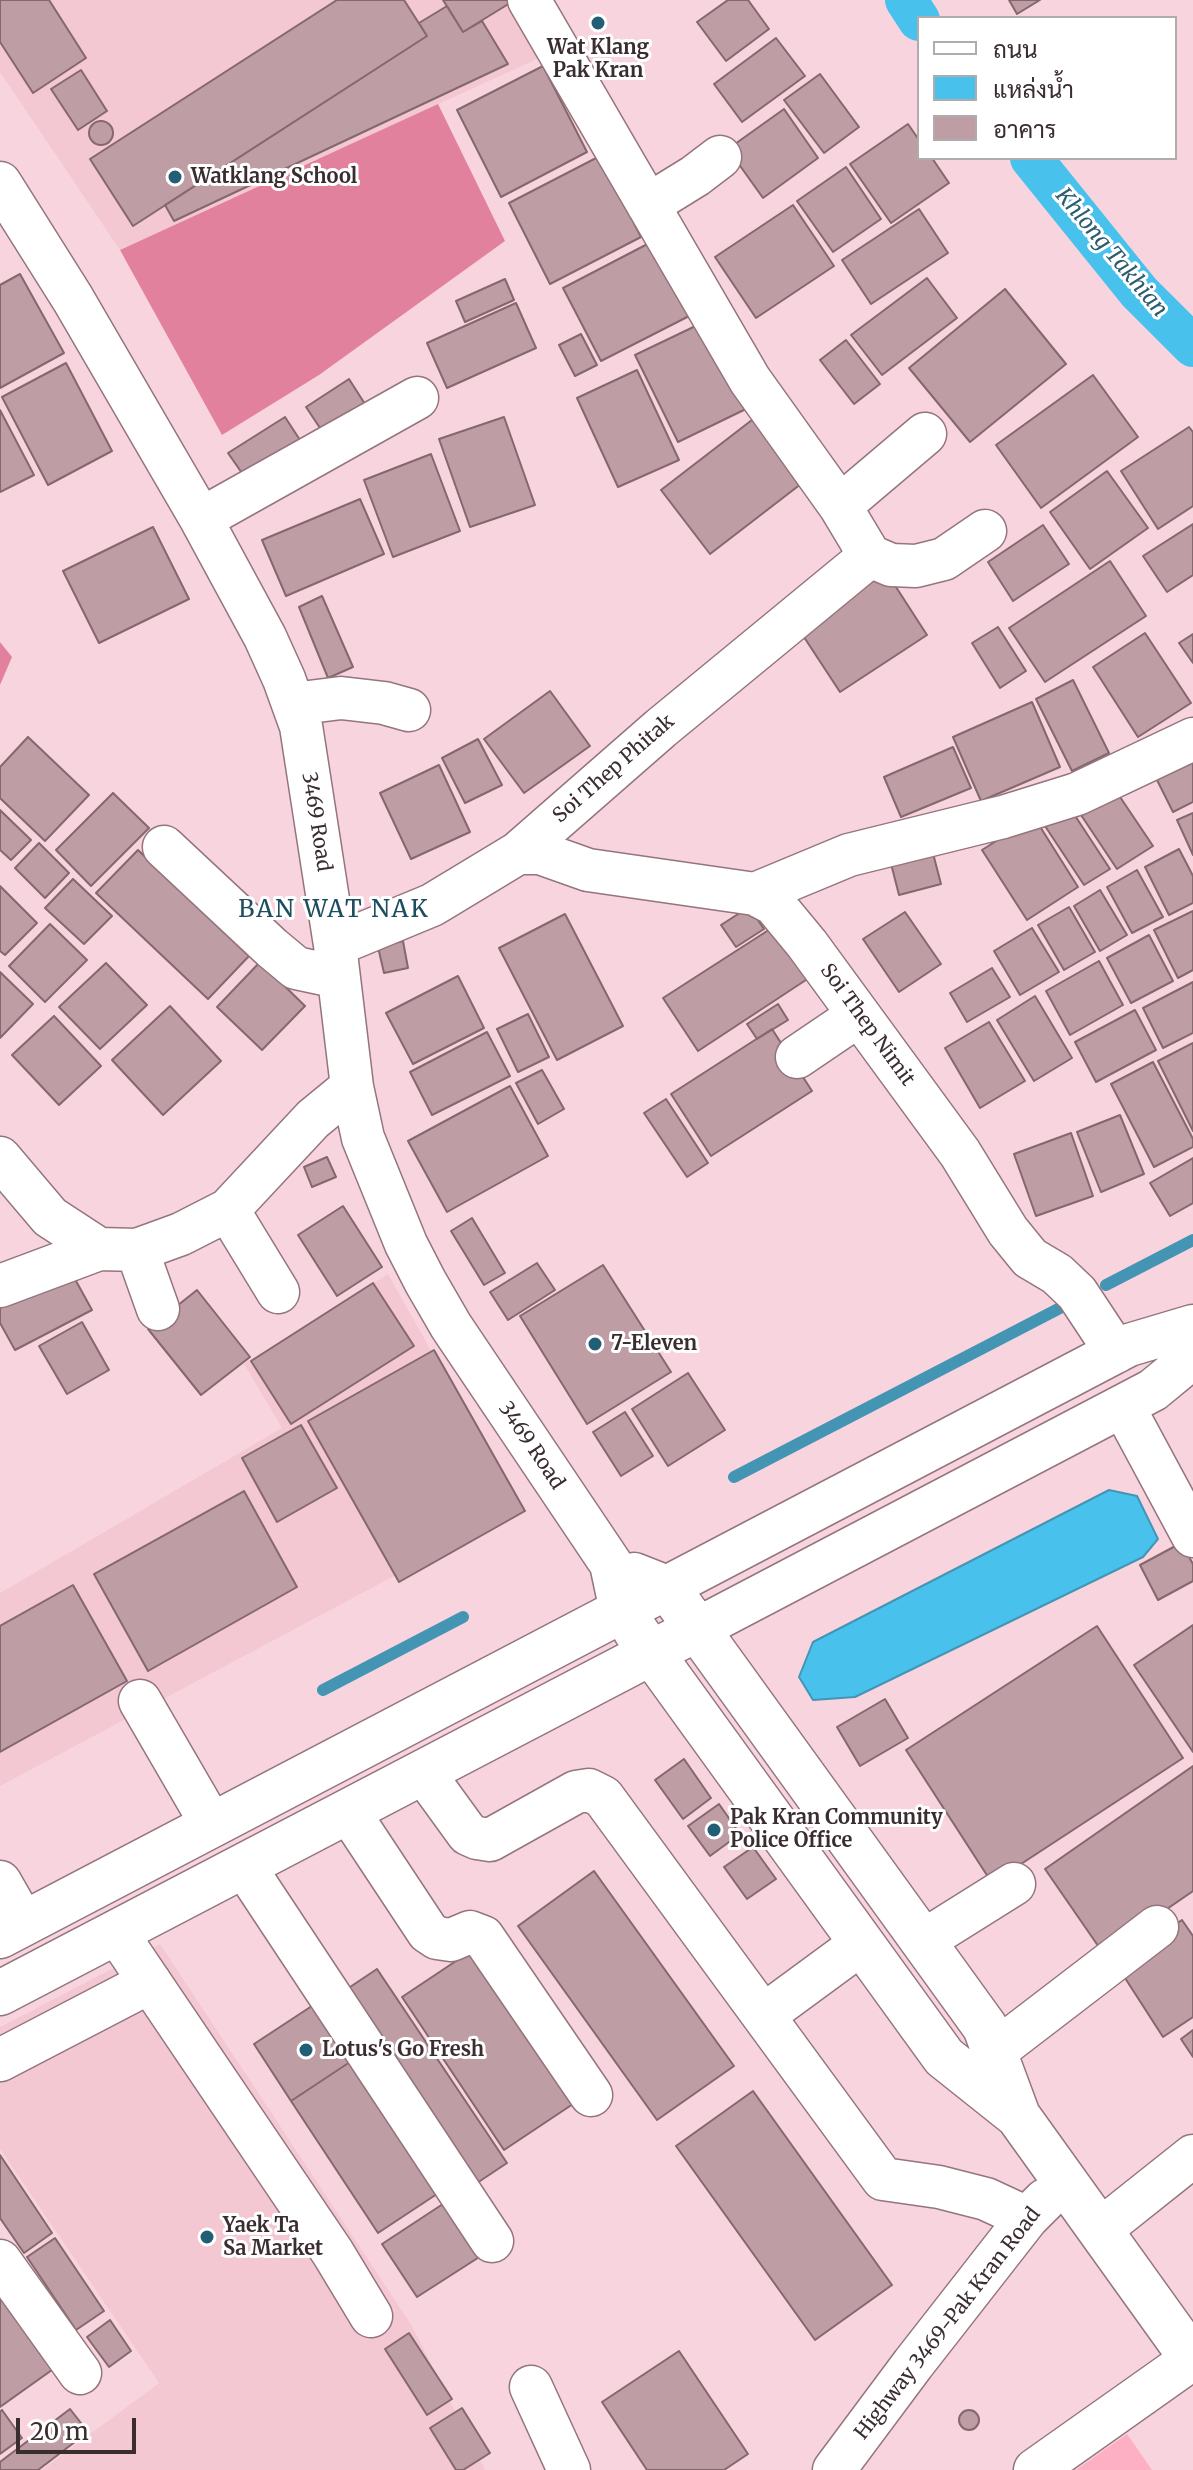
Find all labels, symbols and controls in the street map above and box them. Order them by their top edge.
marker: Wat Klang Pak Kran [589,14,607,32]
legend [917,16,1177,160]
text: ถนน [993,34,1038,65]
place label: Wat Klang Pak Kran [547,36,649,83]
text: แหล่งน้ำ [993,74,1074,105]
text: อาคาร [993,114,1056,145]
place label: Watklang School [191,165,357,189]
marker: Watklang School [166,168,184,186]
water label: Khlong Takhian [1050,183,1172,323]
street label: Soi Thep Phitak [548,710,680,828]
street label: 3469 Road [296,771,336,873]
district label: BAN WAT NAK [238,896,430,924]
street label: Soi Thep Nimit [815,959,919,1091]
place label: 7-Eleven [611,1332,697,1356]
marker: 7-Eleven [586,1335,604,1353]
street label: 3469 Road [493,1398,569,1494]
place label: Pak Kran Community Police Office [730,1806,943,1853]
marker: Pak Kran Community Police Office [705,1821,723,1839]
place label: Lotus's Go Fresh [322,2038,484,2062]
marker: Lotus's Go Fresh [297,2041,315,2059]
street label: Highway 3469-Pak Kran Road [850,2203,1046,2445]
place label: Yaek Ta Sa Market [223,2214,323,2261]
marker: Yaek Ta Sa Market [198,2228,216,2246]
scale bar [20,2402,140,2452]
text: 20 m [30,2416,89,2447]

